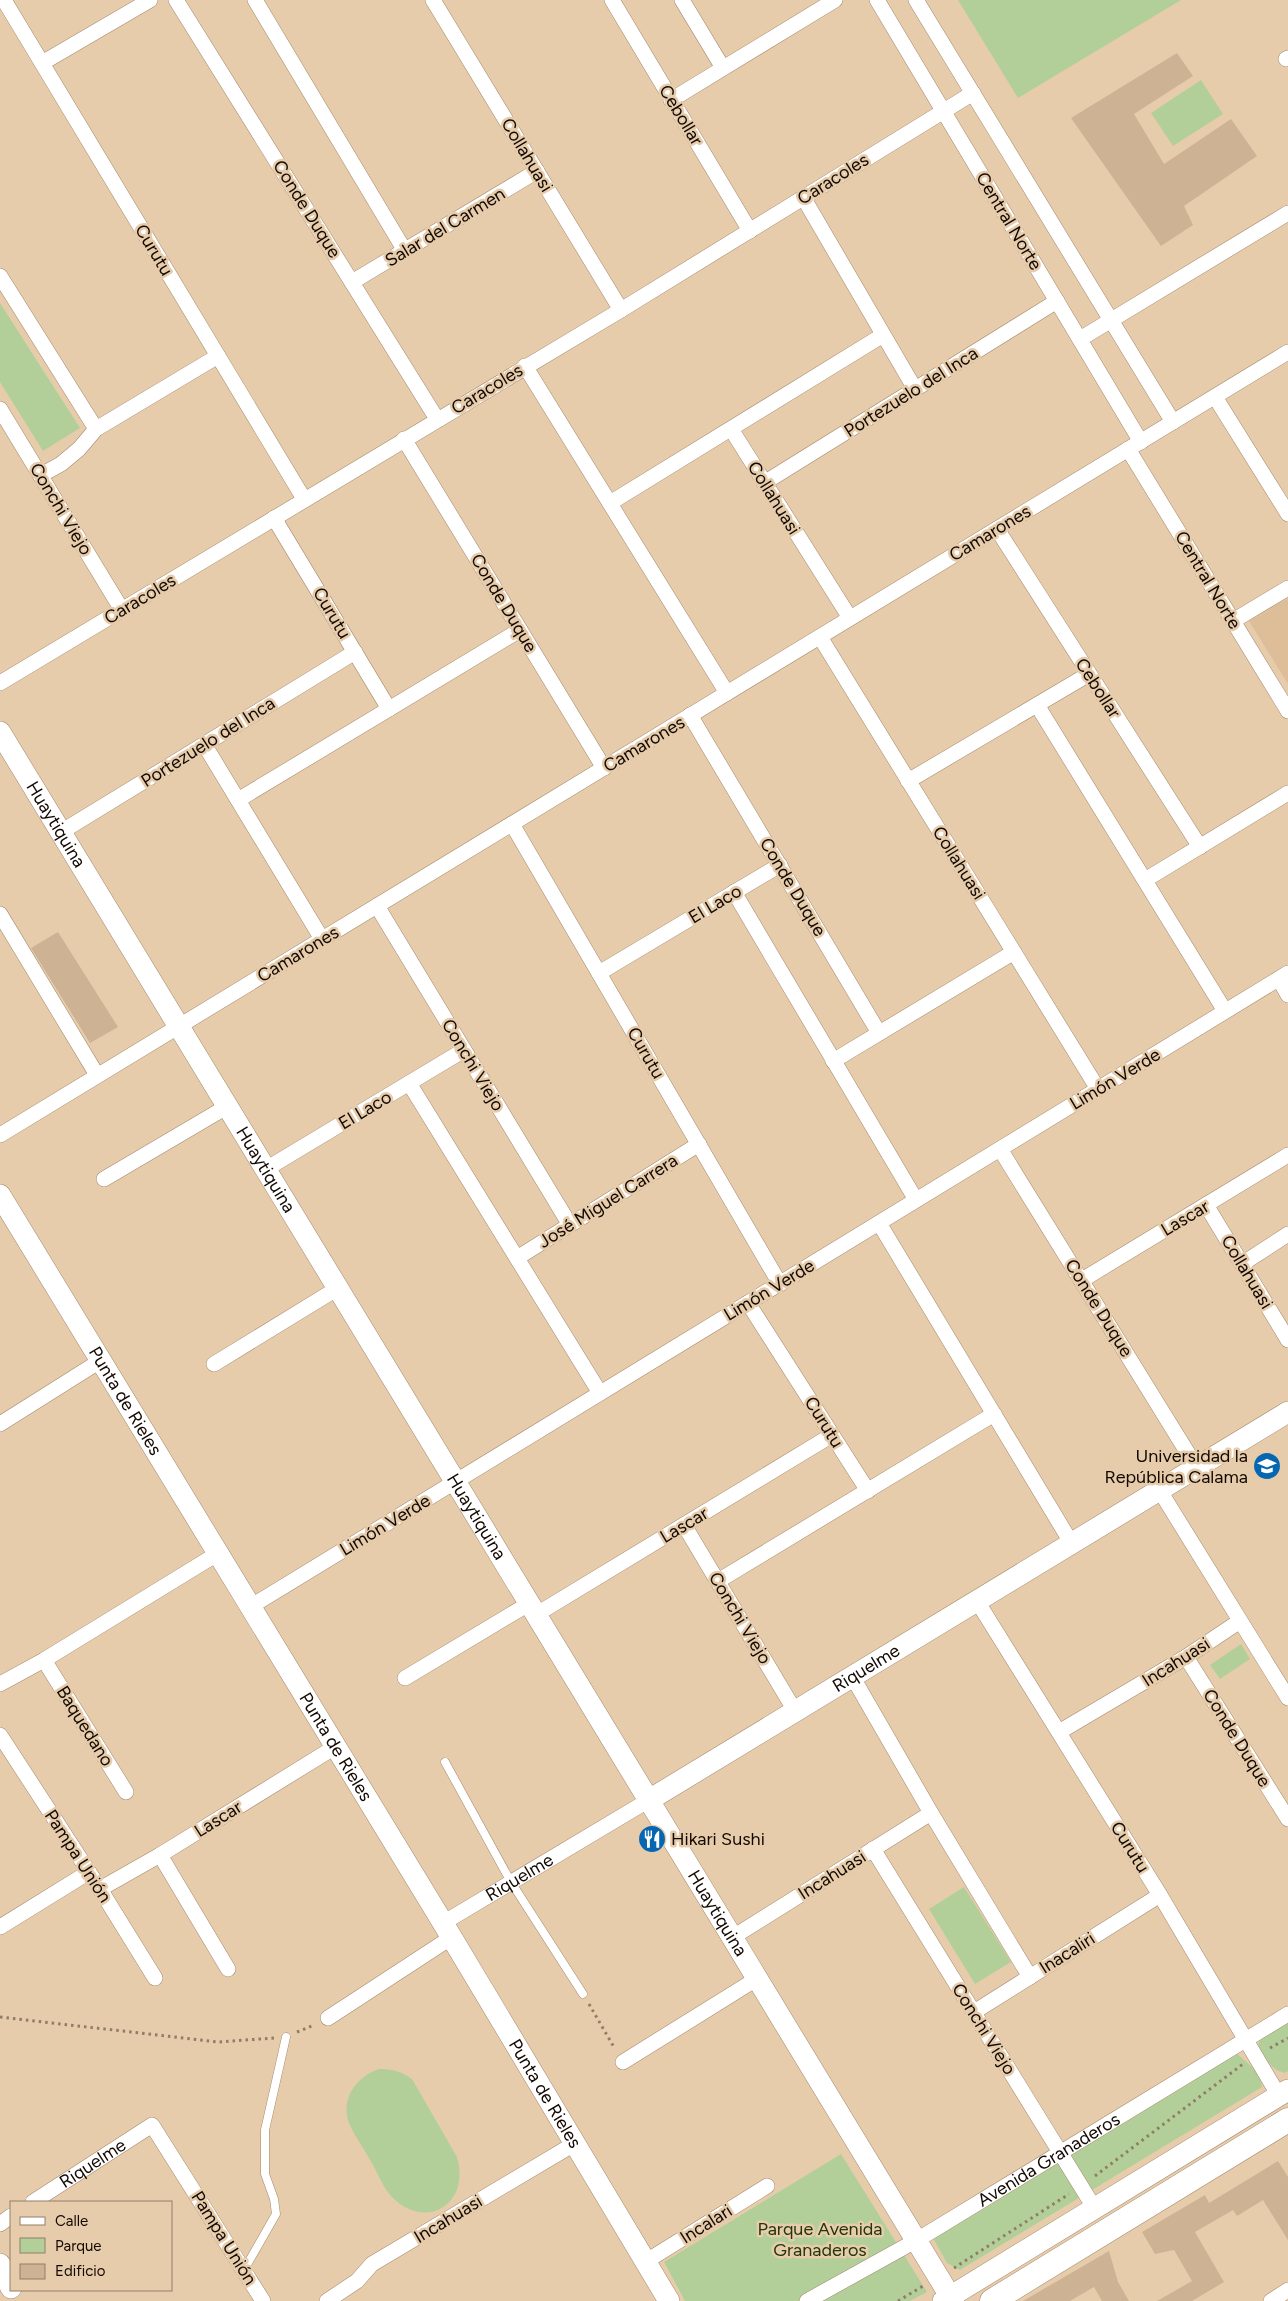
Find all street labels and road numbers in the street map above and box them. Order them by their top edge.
street label: Cebollar [654,81,708,149]
street label: Collahuasi [496,114,558,196]
street label: Caracoles [793,149,873,209]
street label: Conde Duque [268,156,346,262]
street label: Central Norte [971,168,1047,274]
street label: Salar del Carmen [381,183,509,271]
street label: Curutu [130,220,178,280]
street label: Portezuelo del Inca [840,342,982,442]
street label: Caracoles [447,359,527,419]
street label: Collahuasi [743,457,805,539]
street label: Conchi Viejo [25,459,97,559]
street label: Camarones [945,500,1035,566]
street label: Central Norte [1170,527,1246,633]
street label: Conde Duque [466,550,542,656]
street label: Caracoles [100,569,180,629]
street label: Curutu [308,583,356,643]
street label: Cebollar [1071,654,1125,722]
street label: Portezuelo del Inca [137,692,279,792]
street label: Camarones [599,711,689,777]
street label: Huaytiquina [21,777,91,871]
street label: Collahuasi [928,822,990,904]
street label: Conde Duque [755,834,831,940]
street label: El Laco [685,880,745,928]
street label: Camarones [253,921,343,987]
street label: Conchi Viejo [437,1015,509,1115]
street label: Curutu [622,1023,670,1083]
street label: Limón Verde [1066,1043,1164,1115]
street label: El Laco [335,1086,395,1134]
street label: Huaytiquina [231,1122,300,1217]
street label: José Miguel Carrera [534,1149,682,1253]
street label: Lascar [1157,1195,1213,1241]
street label: Collahuasi [1216,1231,1278,1313]
street label: Limón Verde [720,1254,818,1326]
street label: Conde Duque [1060,1255,1138,1361]
street label: Punta de Rieles [84,1343,167,1459]
street label: Curutu [800,1392,848,1452]
street label: Huaytiquina [442,1469,511,1564]
street label: Limón Verde [336,1489,434,1561]
street label: Lascar [656,1502,712,1548]
street label: Conchi Viejo [704,1568,776,1668]
street label: Incahuasi [1138,1633,1214,1691]
street label: Riquelme [828,1639,904,1697]
street label: Baquedano [52,1682,118,1770]
street label: Conde Duque [1198,1685,1276,1791]
street label: Punta de Rieles [294,1689,377,1805]
street label: Lascar [190,1796,246,1842]
street label: Pampa Unión [40,1805,116,1907]
street label: Curutu [1106,1817,1154,1877]
street label: Incahuasi [794,1846,870,1904]
street label: Riquelme [482,1849,557,1906]
street label: Huaytiquina [683,1866,752,1960]
street label: Inacaliri [1035,1927,1099,1979]
street label: Conchi Viejo [947,1979,1021,2079]
street label: Punta de Rieles [504,2035,586,2152]
street label: Avenida Granaderos [973,2108,1124,2212]
street label: Riquelme [55,2134,130,2193]
street label: Pampa Unión [186,2187,262,2289]
street label: Incahuasi [410,2190,486,2248]
street label: Incalari [676,2200,736,2248]

